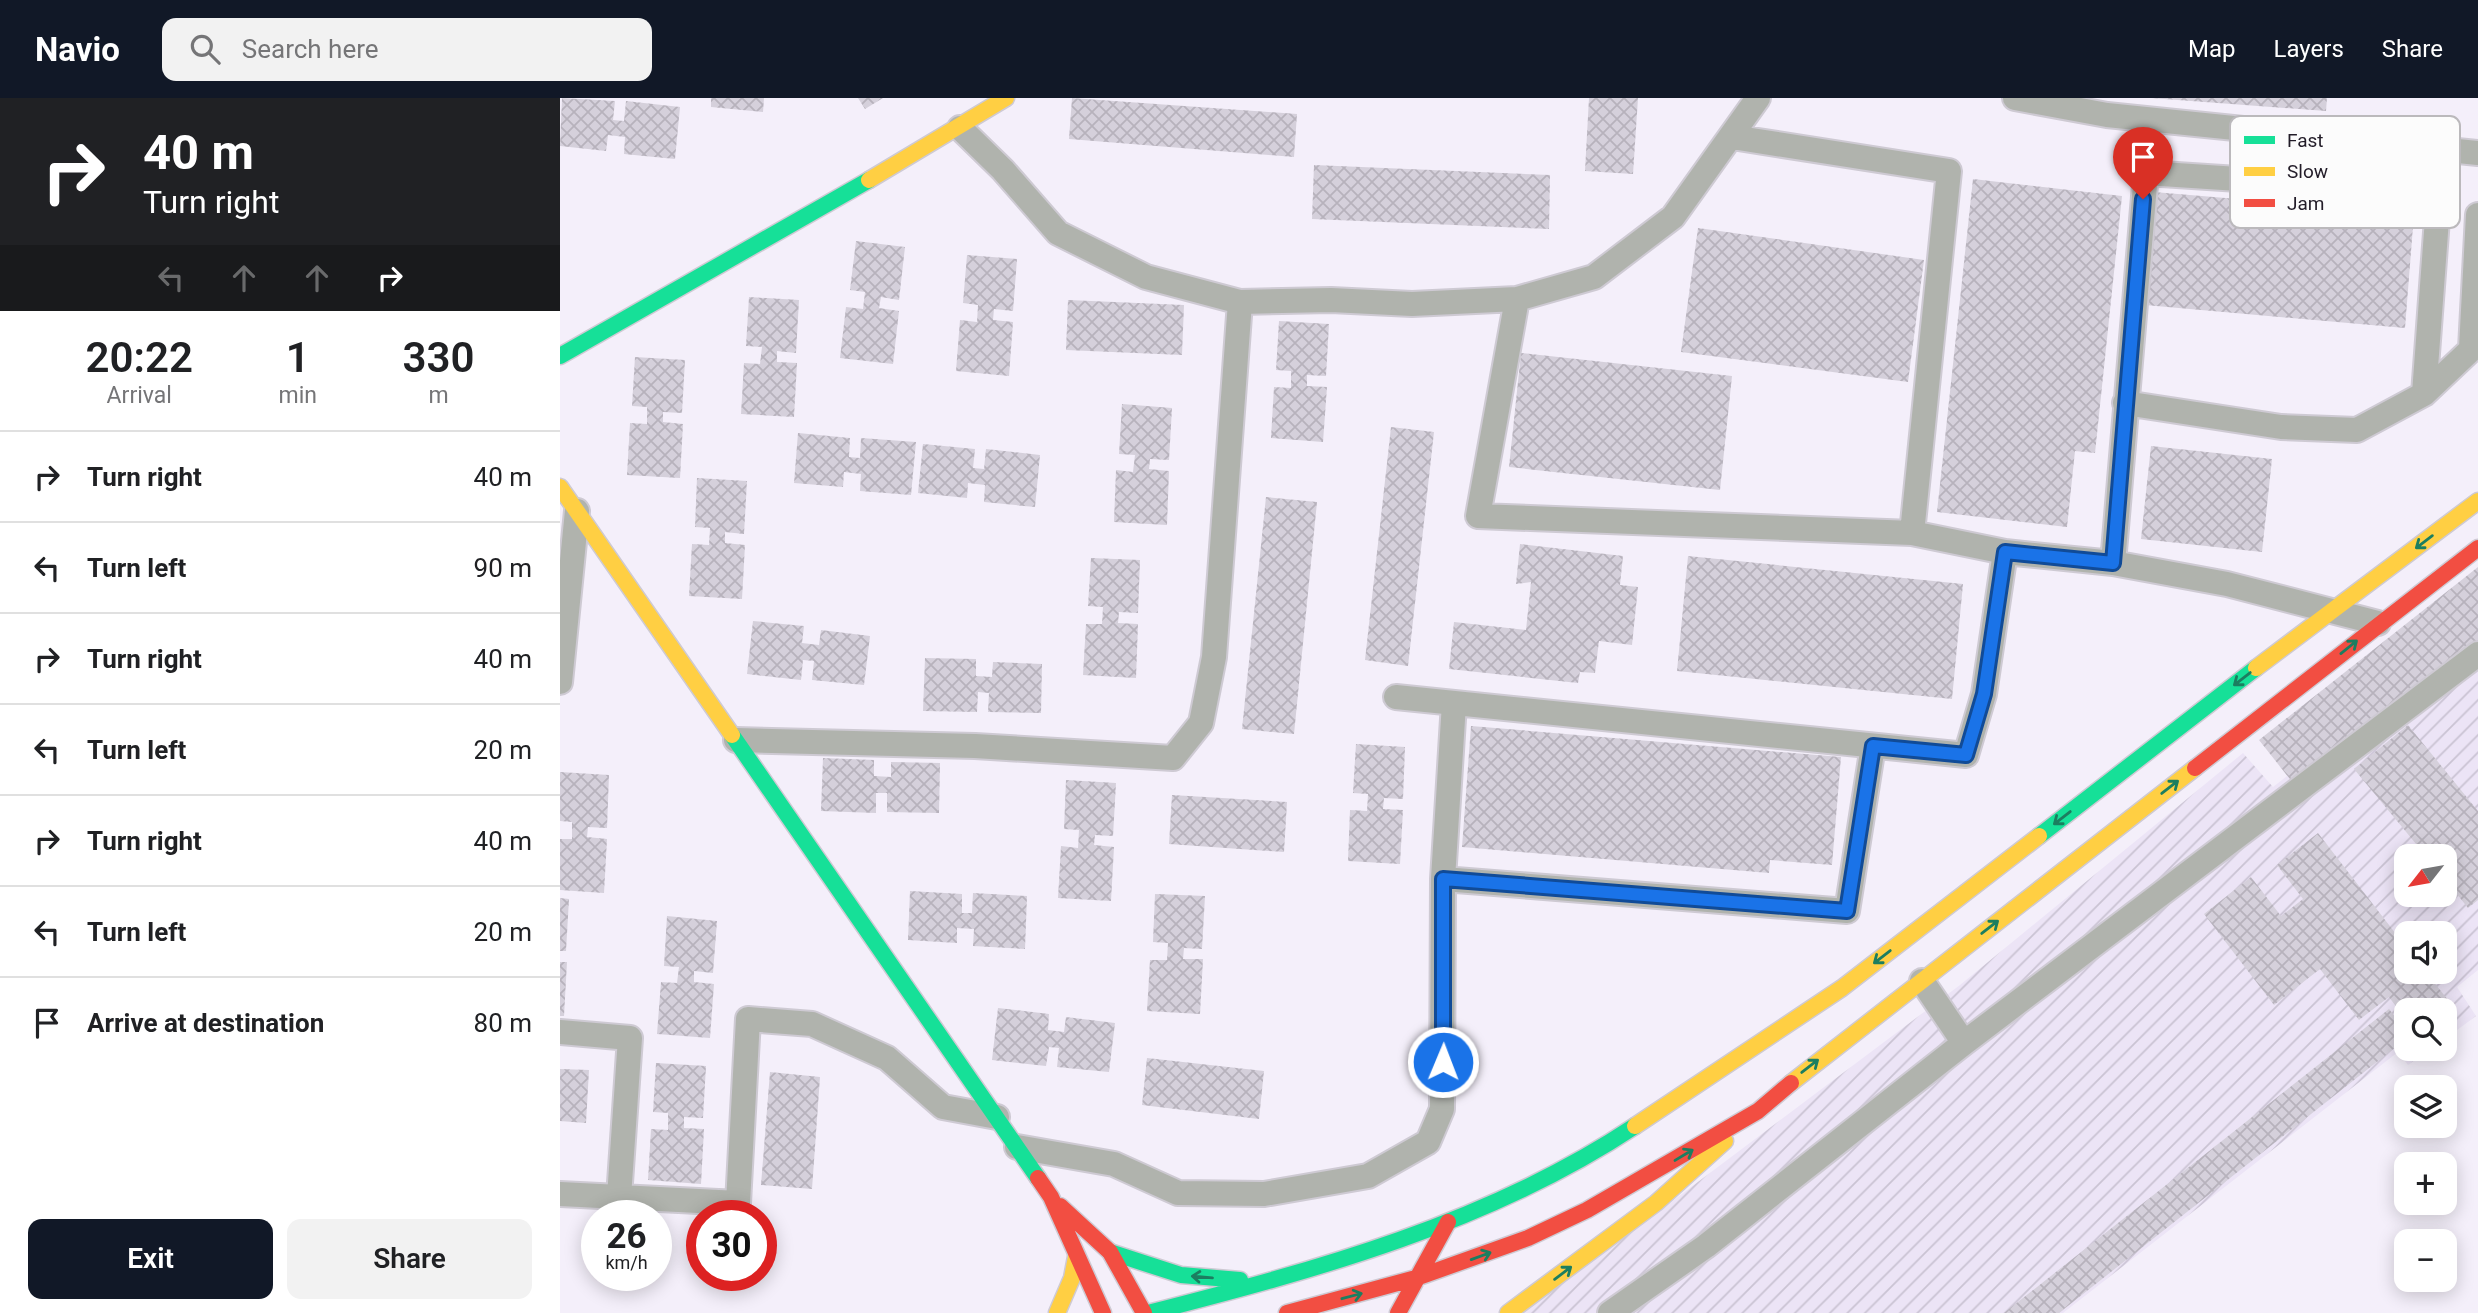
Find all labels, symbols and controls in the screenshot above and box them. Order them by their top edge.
search box [162,18,652,81]
text: Navio [35,30,120,69]
icon: search [186,30,224,68]
text: Search here [242,34,379,64]
text: Map [2188,35,2236,63]
text: Layers [2274,35,2344,63]
text: Share [2382,35,2443,63]
legend [2230,116,2460,228]
text: 40 m [143,124,254,181]
icon: right [28,126,119,217]
pin [2113,127,2173,199]
text: Fast [2287,129,2324,152]
icon: arrive [2124,138,2162,176]
text: Slow [2287,160,2328,183]
text: Turn right [143,183,279,221]
text: Jam [2287,192,2324,215]
icon: left [152,259,190,297]
icon: ahead [225,259,263,297]
icon: ahead [298,259,336,297]
icon: right [371,259,409,297]
text: 20:22 [86,333,193,382]
text: 1 [286,333,310,382]
text: 330 [402,333,474,382]
text: Arrival [107,382,172,409]
text: min [278,382,317,409]
text: m [428,382,449,409]
icon: right [28,458,66,496]
text: Turn right [87,462,202,492]
text: 40 m [474,462,532,492]
one-way arrow [2415,534,2433,549]
icon: left [28,549,66,587]
text: Turn left [87,553,186,583]
text: 90 m [474,553,532,583]
icon: right [28,640,66,678]
one-way arrow [2339,640,2357,655]
text: Turn right [87,644,202,674]
text: 40 m [474,644,532,674]
one-way arrow [2233,671,2252,686]
icon: left [28,731,66,769]
text: Turn left [87,735,186,765]
text: 20 m [474,735,532,765]
one-way arrow [2160,780,2178,795]
one-way arrow [2053,810,2072,825]
icon: right [28,822,66,860]
text: Turn right [87,826,202,856]
text: 40 m [474,826,532,856]
north arrow [2394,844,2457,906]
map controls [2394,844,2457,1292]
icon: left [28,913,66,951]
text: Turn left [87,917,186,947]
text: 20 m [474,917,532,947]
one-way arrow [1981,920,1999,935]
button: sound [2394,921,2457,984]
one-way arrow [1873,950,1892,965]
button: search [2394,998,2457,1061]
icon: arrive [28,1004,66,1042]
text: Arrive at destination [87,1008,324,1038]
text: 80 m [474,1008,532,1038]
position arrow [1406,1025,1480,1099]
one-way arrow [1801,1059,1819,1074]
button: layers [2394,1075,2457,1138]
one-way arrow [1674,1147,1694,1161]
button: + [2394,1152,2457,1215]
speed limit sign: 30 [686,1200,777,1291]
text: 26 [606,1216,647,1257]
button: Exit [28,1219,273,1299]
button: Share [287,1219,532,1299]
button: − [2394,1229,2457,1292]
one-way arrow [1469,1249,1491,1261]
text: km/h [605,1252,648,1273]
one-way arrow [1553,1266,1572,1281]
one-way arrow [1191,1270,1214,1283]
one-way arrow [1341,1288,1363,1301]

